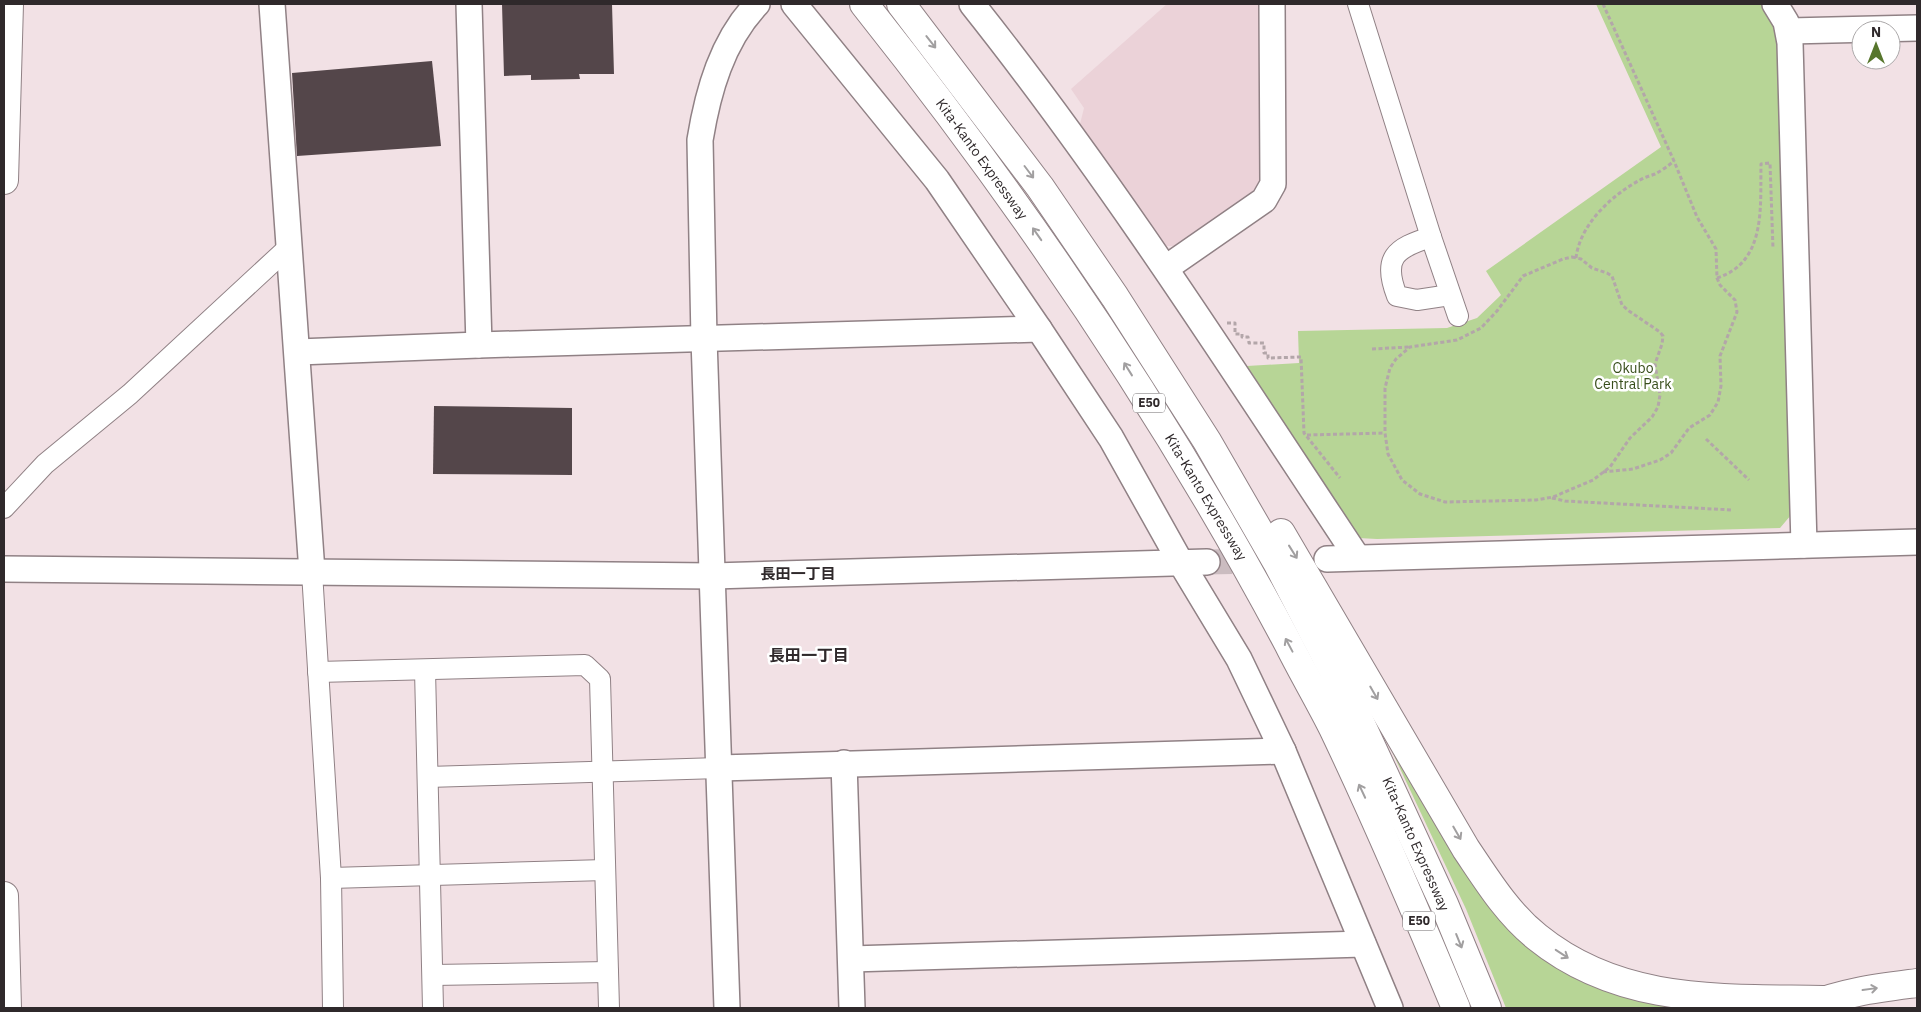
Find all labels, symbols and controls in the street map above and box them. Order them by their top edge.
north arrow [1851,20,1901,70]
text: N [1871,23,1881,41]
one-way arrow [926,35,937,48]
street label: Kita-Kanto Expressway [932,95,1032,223]
one-way arrow [1024,165,1035,178]
one-way arrow [1032,228,1042,242]
park label: Okubo Central Park [1594,359,1672,393]
one-way arrow [1122,363,1132,377]
road number: E50 [1133,393,1165,412]
street label: Kita-Kanto Expressway [1161,430,1251,564]
one-way arrow [1287,545,1298,559]
district label: 長田一丁目 [760,564,836,583]
one-way arrow [1284,638,1294,653]
district label: 長田一丁目 [769,645,849,665]
one-way arrow [1370,685,1380,699]
street label: Kita-Kanto Expressway [1378,774,1454,914]
one-way arrow [1356,784,1366,799]
one-way arrow [1452,825,1462,839]
road number: E50 [1403,911,1435,930]
one-way arrow [1455,933,1464,948]
one-way arrow [1555,949,1569,959]
one-way arrow [1861,984,1877,994]

